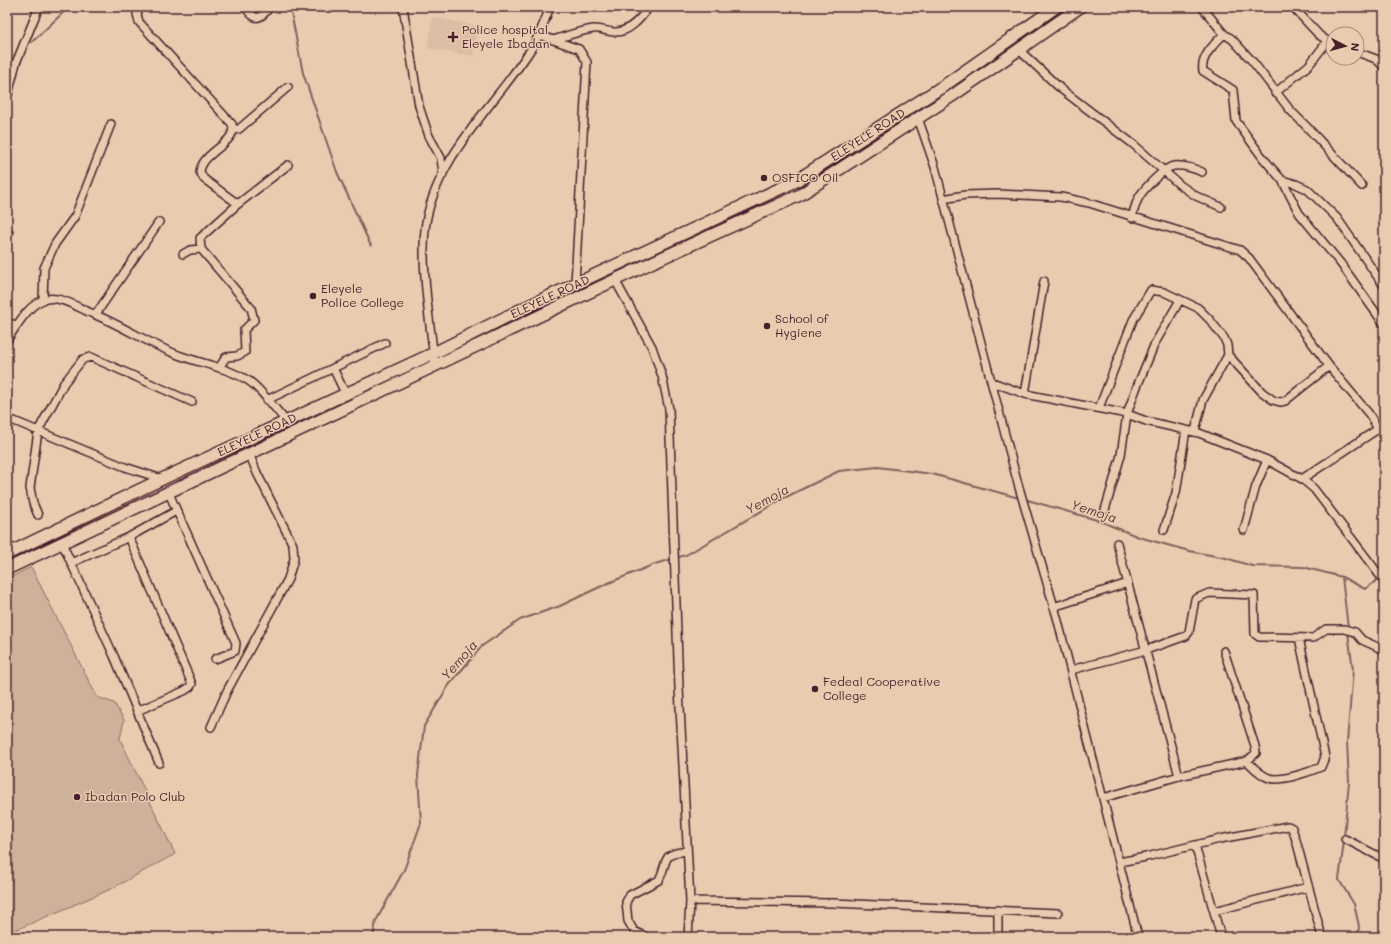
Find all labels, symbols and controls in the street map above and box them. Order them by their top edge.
place label: Police hospital Eleyele Ibadan [462,21,549,51]
north arrow [1325,26,1365,66]
marker: Police hospital Eleyele Ibadan [447,31,459,43]
text: N [1348,42,1363,52]
street label: ELEYELE ROAD [827,104,908,164]
place label: OSFICO Oil [772,169,838,185]
marker: OSFICO Oil [759,173,769,183]
street label: ELEYELE ROAD [507,271,592,321]
place label: Eleyele Police College [321,280,404,310]
marker: Eleyele Police College [308,291,318,301]
place label: School of Hygiene [775,310,829,340]
marker: School of Hygiene [762,321,772,331]
street label: ELEYELE ROAD [214,409,299,459]
water label: Yemoja [742,480,791,517]
water label: Yemoja [1069,495,1119,526]
water label: Yemoja [437,636,480,683]
place label: Fedeal Cooperative College [823,673,940,703]
marker: Fedeal Cooperative College [810,684,820,694]
place label: Ibadan Polo Club [85,788,185,804]
marker: Ibadan Polo Club [72,792,82,802]

